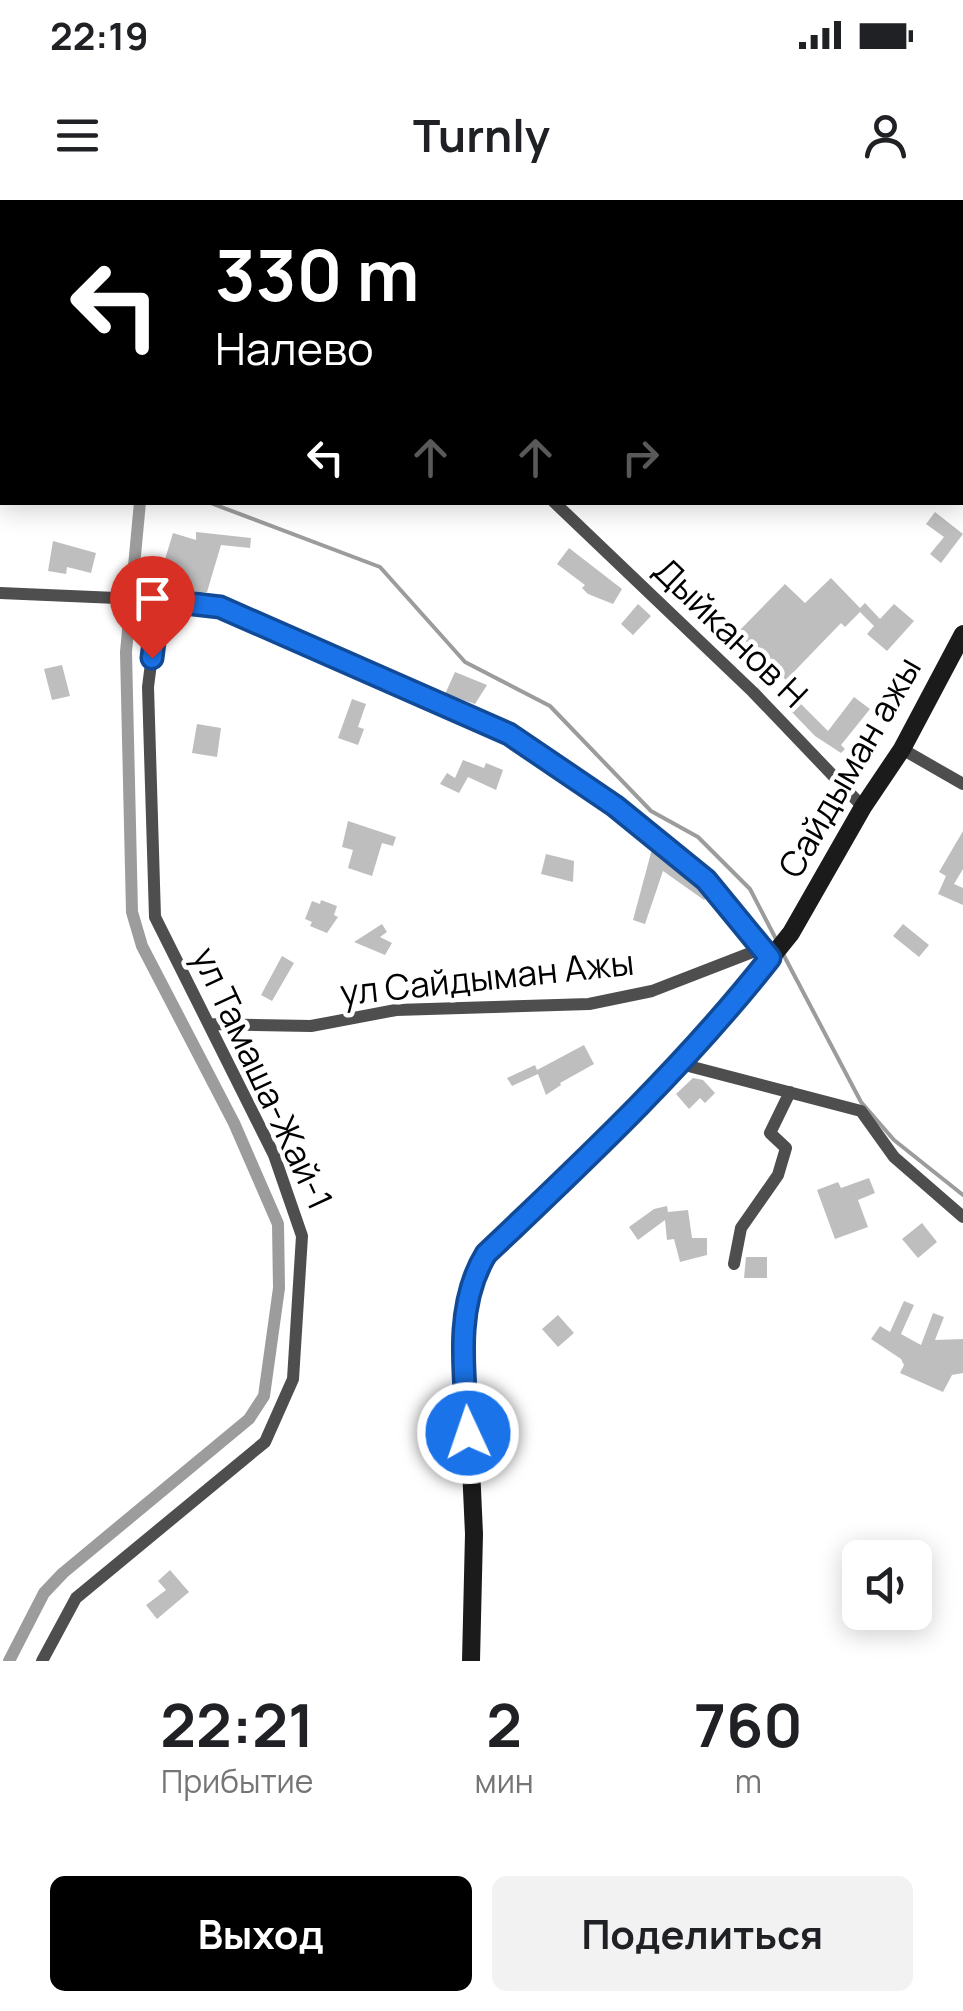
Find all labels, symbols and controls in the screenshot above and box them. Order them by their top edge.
text: 22:19 [50,9,149,61]
text: Turnly [413,104,550,166]
icon: menu [50,108,105,163]
icon: person [858,108,913,163]
text: 330 m [215,226,419,322]
icon: left [50,240,180,370]
text: Налево [215,317,374,379]
icon: left [298,430,353,485]
icon: ahead [403,430,458,485]
icon: ahead [508,430,563,485]
icon: right [613,430,668,485]
street label: Дыйканов Н [643,546,819,718]
pin [110,556,195,659]
icon: arrive [125,571,180,626]
street label: Сайдыман ажы [766,648,932,886]
street label: ул Сайдыман Ажы [338,938,636,1016]
street label: ул Тамаша-Жай-1 [181,939,345,1217]
position arrow [416,1381,520,1485]
map controls [842,1540,932,1630]
button: sound [842,1540,932,1630]
text: 22:21 [160,1683,314,1765]
text: 2 [486,1683,522,1765]
text: 760 [694,1683,803,1765]
text: Прибытие [161,1759,314,1803]
text: мин [475,1759,534,1803]
text: m [735,1759,762,1803]
button: Выход [50,1876,472,1991]
button: Поделиться [492,1876,913,1991]

